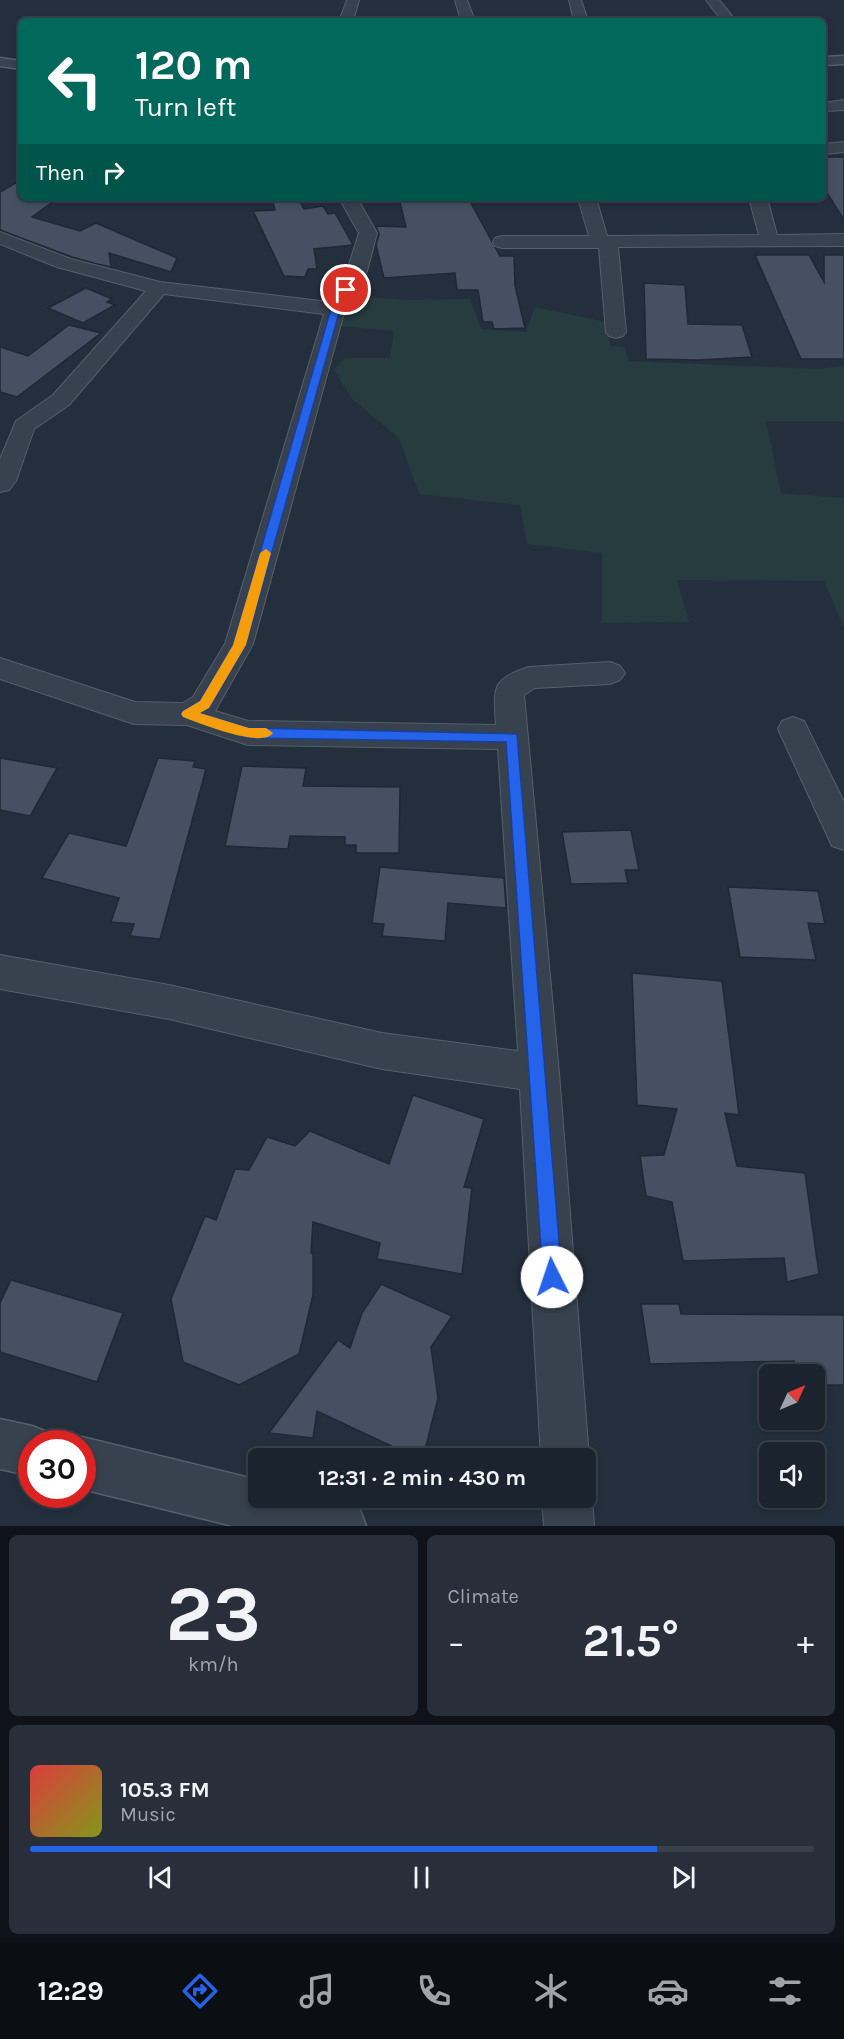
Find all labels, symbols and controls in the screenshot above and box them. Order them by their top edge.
text: 120 m [135,40,252,90]
icon: left [36,42,114,120]
text: Turn left [135,91,236,123]
icon: right [97,156,130,189]
text: Then [36,160,85,186]
pin [320,264,371,315]
icon: arrive [329,273,362,306]
position arrow [520,1245,584,1309]
north arrow [759,1364,825,1430]
map controls [759,1364,825,1508]
speed limit sign: 30 [18,1430,96,1508]
button: sound [759,1442,825,1508]
text: 12:31 · 2 min · 430 m [318,1465,526,1491]
text: 23 [165,1568,261,1660]
text: Climate [448,1585,519,1608]
text: 21.5° [582,1615,679,1667]
text: − [448,1623,465,1661]
text: + [797,1623,814,1661]
text: km/h [188,1653,239,1676]
text: 105.3 FM [120,1777,210,1803]
text: Music [120,1803,176,1826]
icon: previous [144,1861,177,1894]
icon: pause [405,1861,438,1894]
icon: next [667,1861,700,1894]
icon: directions [179,1970,221,2012]
icon: music [296,1970,338,2012]
icon: phone [413,1970,455,2012]
icon: climate [530,1970,572,2012]
icon: car [647,1970,689,2012]
icon: filters [764,1970,806,2012]
text: 12:29 [38,1975,104,2007]

